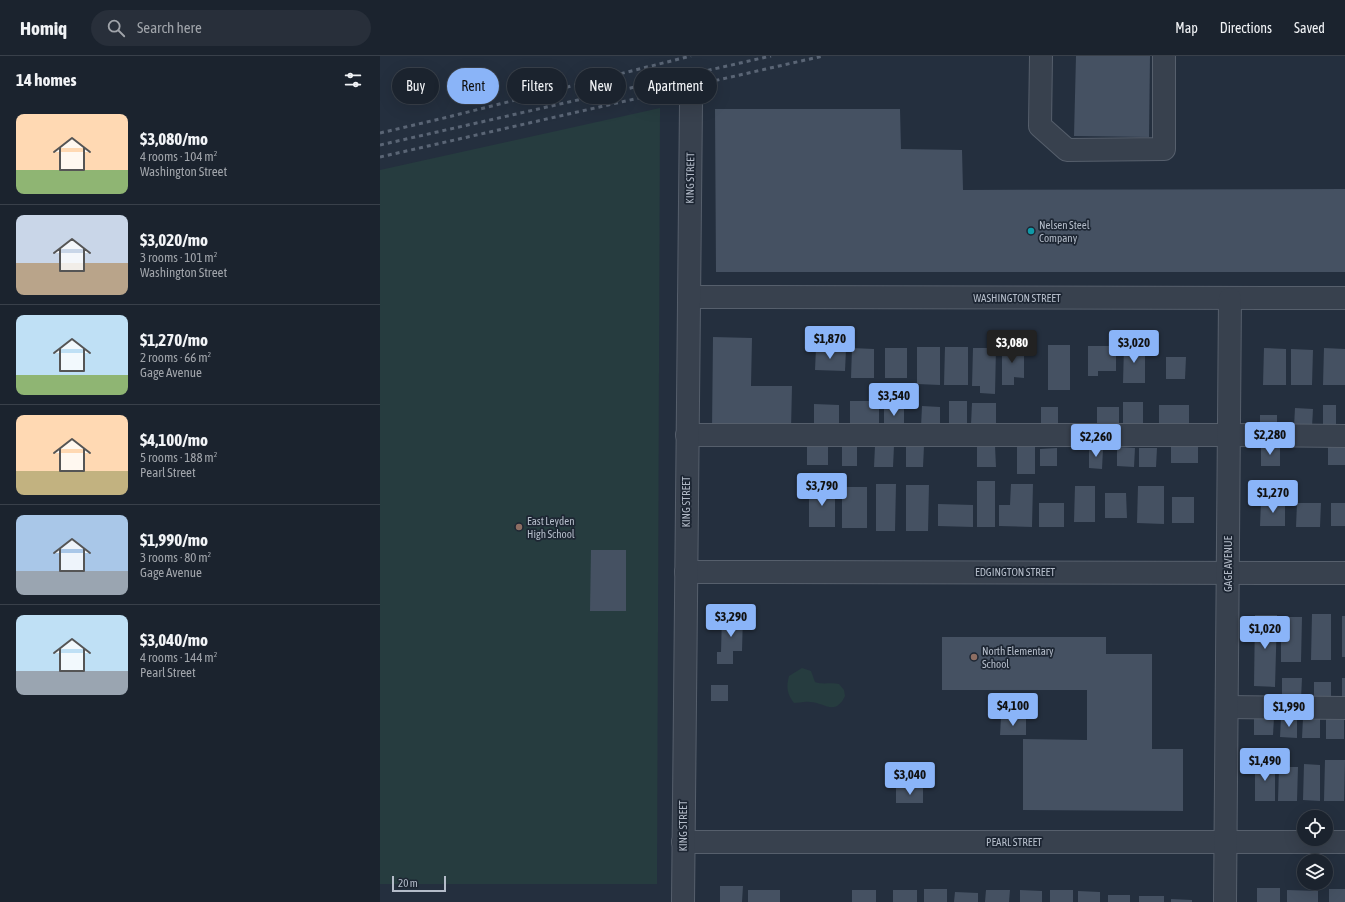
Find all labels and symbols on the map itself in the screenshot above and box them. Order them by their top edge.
street label: KING STREET [684,152,696,204]
place label: Nelsen Steel Company [1039,219,1090,244]
marker: Nelsen Steel Company [1026,226,1036,236]
street label: WASHINGTON STREET [973,292,1061,304]
pin: $1,870 [797,326,863,360]
pin: $3,080 [979,330,1045,364]
pin: $3,020 [1101,330,1167,364]
pin: $3,540 [861,383,927,417]
pin: $2,280 [1237,422,1303,456]
pin: $2,260 [1063,424,1129,458]
pin: $3,790 [789,473,855,507]
street label: KING STREET [680,476,692,528]
pin: $1,270 [1240,480,1306,514]
place label: East Leyden High School [527,515,575,540]
marker: East Leyden High School [514,522,524,532]
street label: GAGE AVENUE [1222,536,1234,592]
street label: EDGINGTON STREET [975,566,1055,578]
pin: $3,290 [698,604,764,638]
pin: $1,020 [1232,616,1298,650]
place label: North Elementary School [982,645,1054,670]
marker: North Elementary School [969,652,979,662]
pin: $4,100 [980,693,1046,727]
pin: $1,990 [1256,694,1322,728]
pin: $1,490 [1232,748,1298,782]
pin: $3,040 [877,762,943,796]
street label: KING STREET [677,800,689,852]
street label: PEARL STREET [986,836,1042,848]
scale bar [392,874,446,893]

